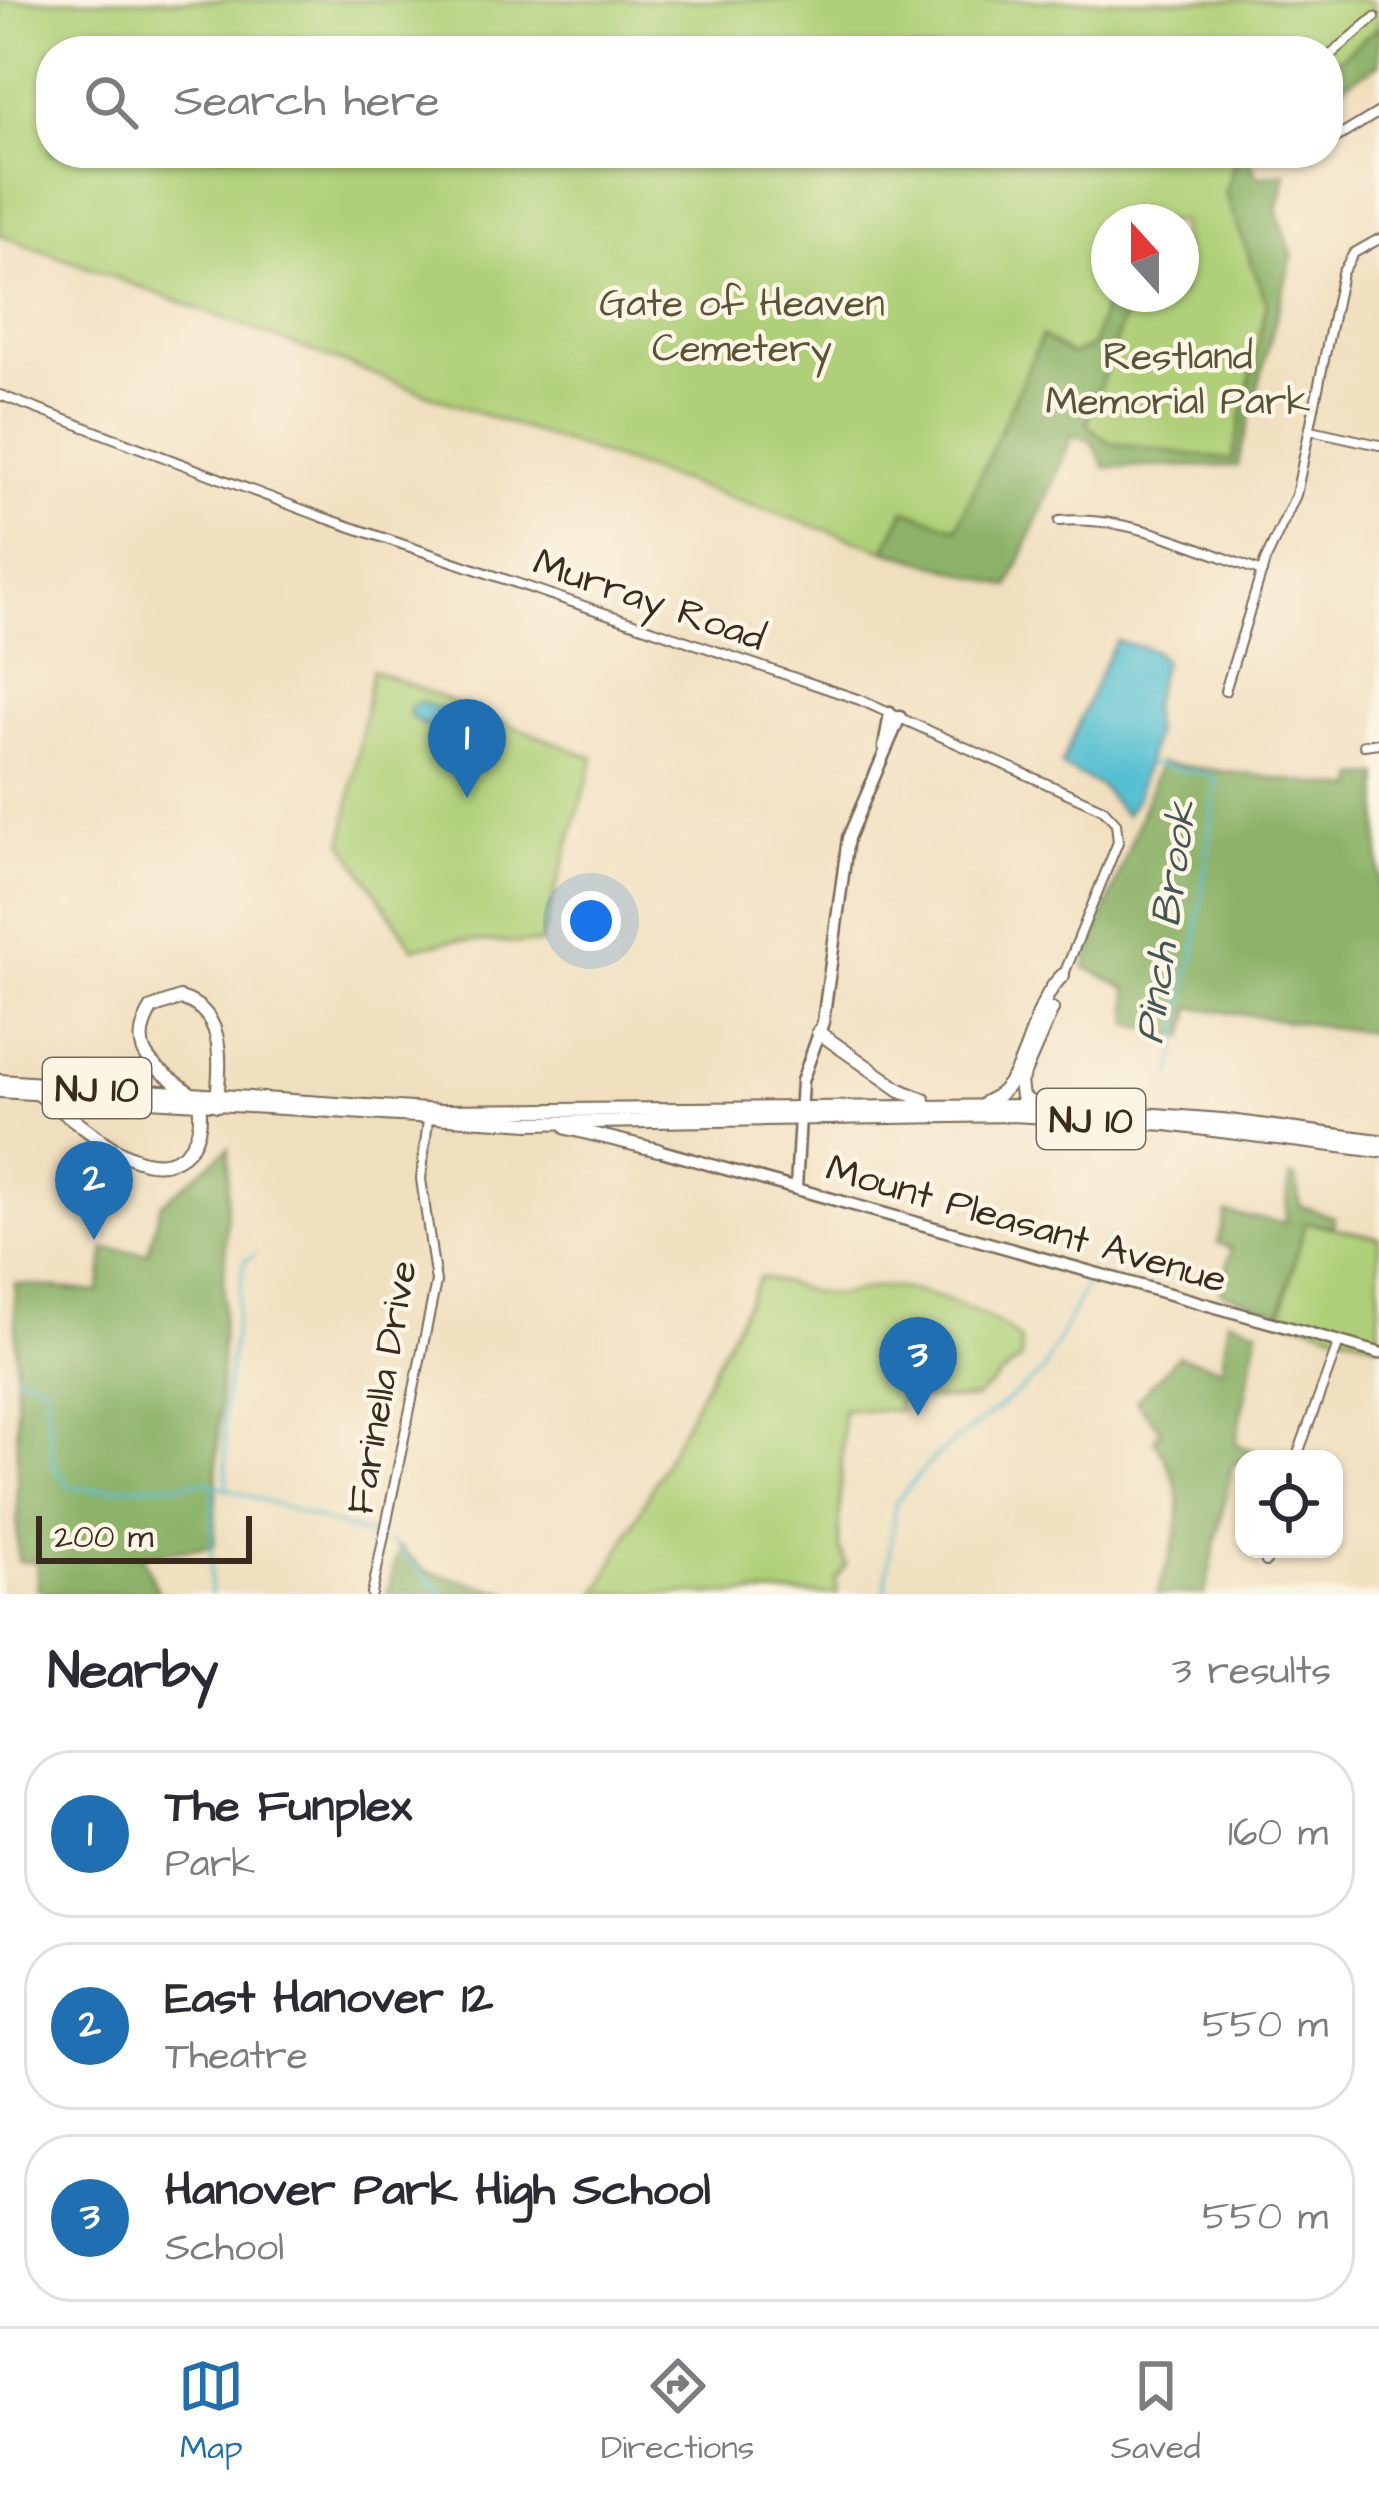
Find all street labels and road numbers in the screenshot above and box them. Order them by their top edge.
street label: Murray Road [526,536,772,667]
road number: NJ 10 [43,1058,151,1118]
road number: NJ 10 [1037,1089,1145,1149]
street label: Mount Pleasant Avenue [820,1142,1233,1308]
street label: Farinella Drive [334,1256,432,1519]

